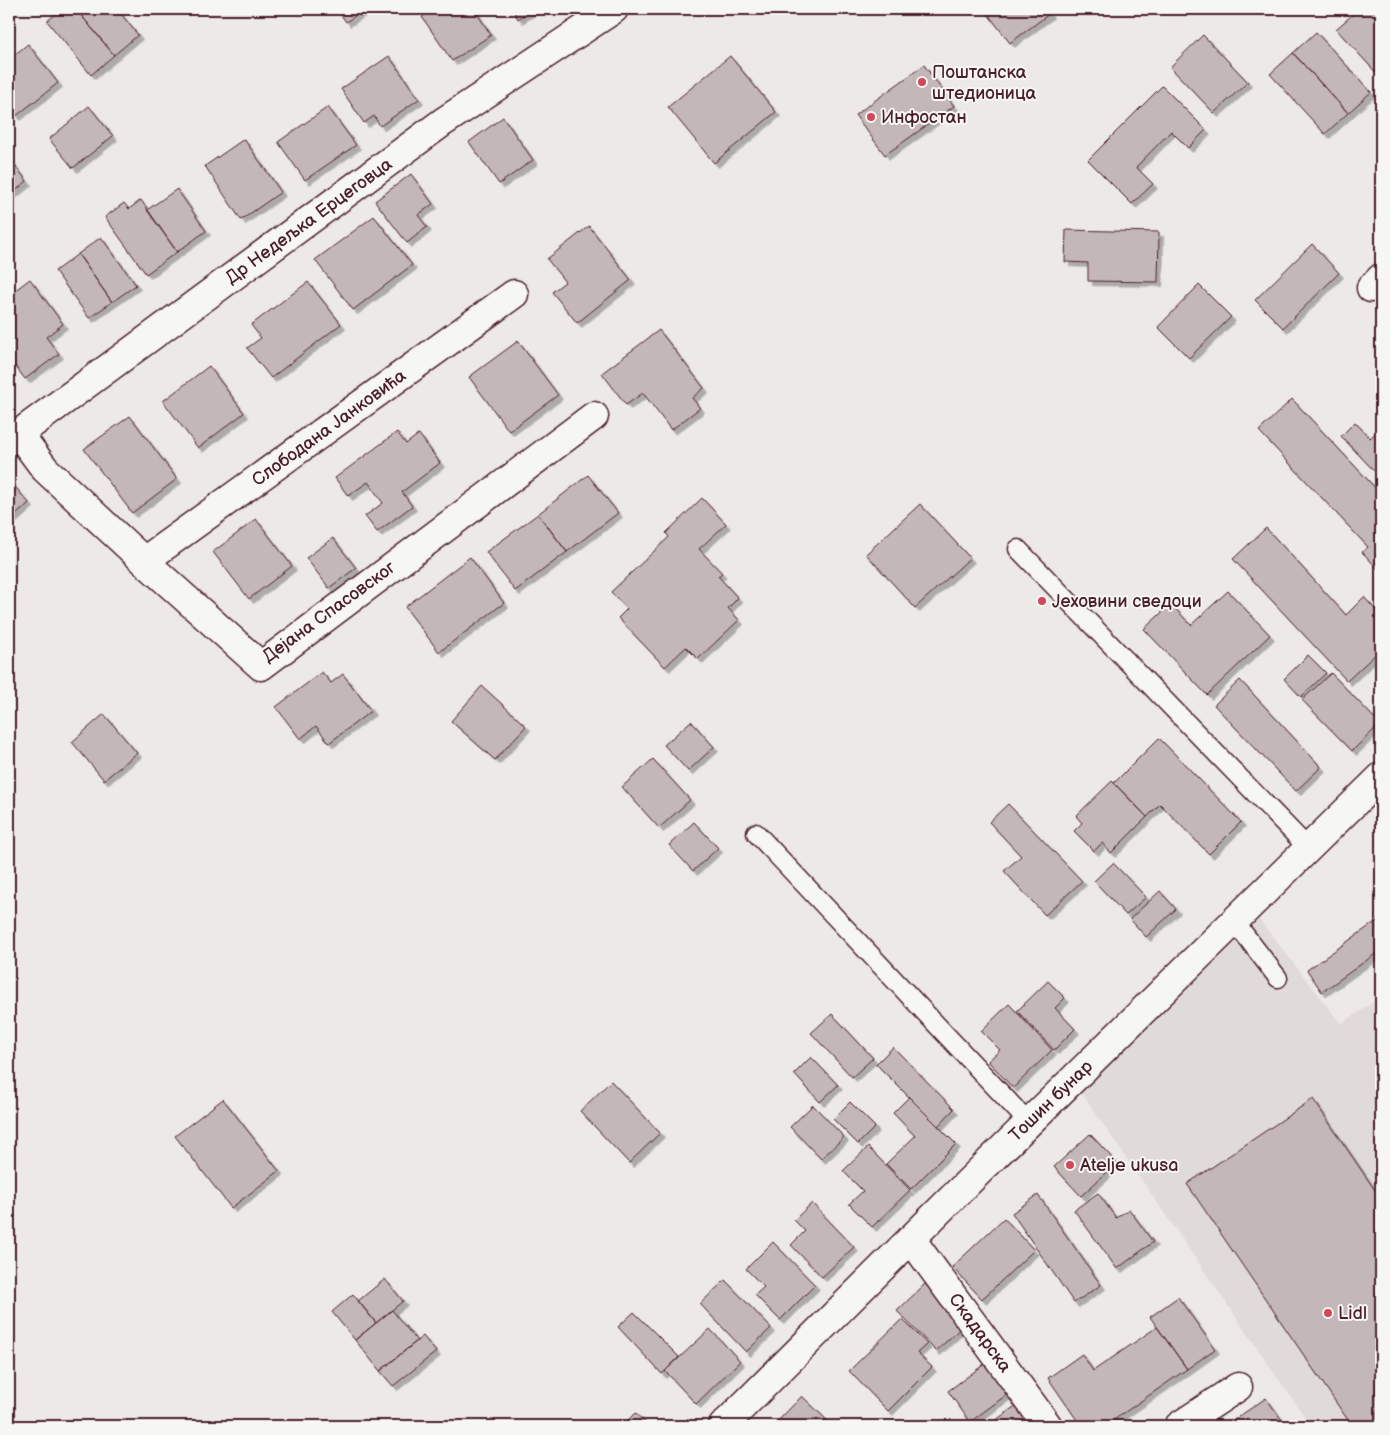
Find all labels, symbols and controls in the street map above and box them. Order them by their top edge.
place label: Поштанска штедионица [932,62,1036,104]
marker: Поштанска штедионица [916,76,928,88]
place label: Инфостан [881,107,967,128]
marker: Инфостан [865,111,877,123]
street label: Др Недељка Ерцеговца [222,153,397,289]
street label: Слободана Јанковића [248,365,410,491]
street label: Дејана Спасовског [259,557,399,667]
place label: Јеховини сведоци [1052,591,1202,612]
marker: Јеховини сведоци [1036,595,1048,607]
street label: Тошин бунар [1005,1056,1097,1146]
place label: Atelje ukusa [1080,1155,1178,1176]
marker: Atelje ukusa [1064,1159,1076,1171]
street label: Скадарска [944,1289,1016,1377]
place label: Lidl [1338,1303,1367,1324]
marker: Lidl [1322,1307,1334,1319]

